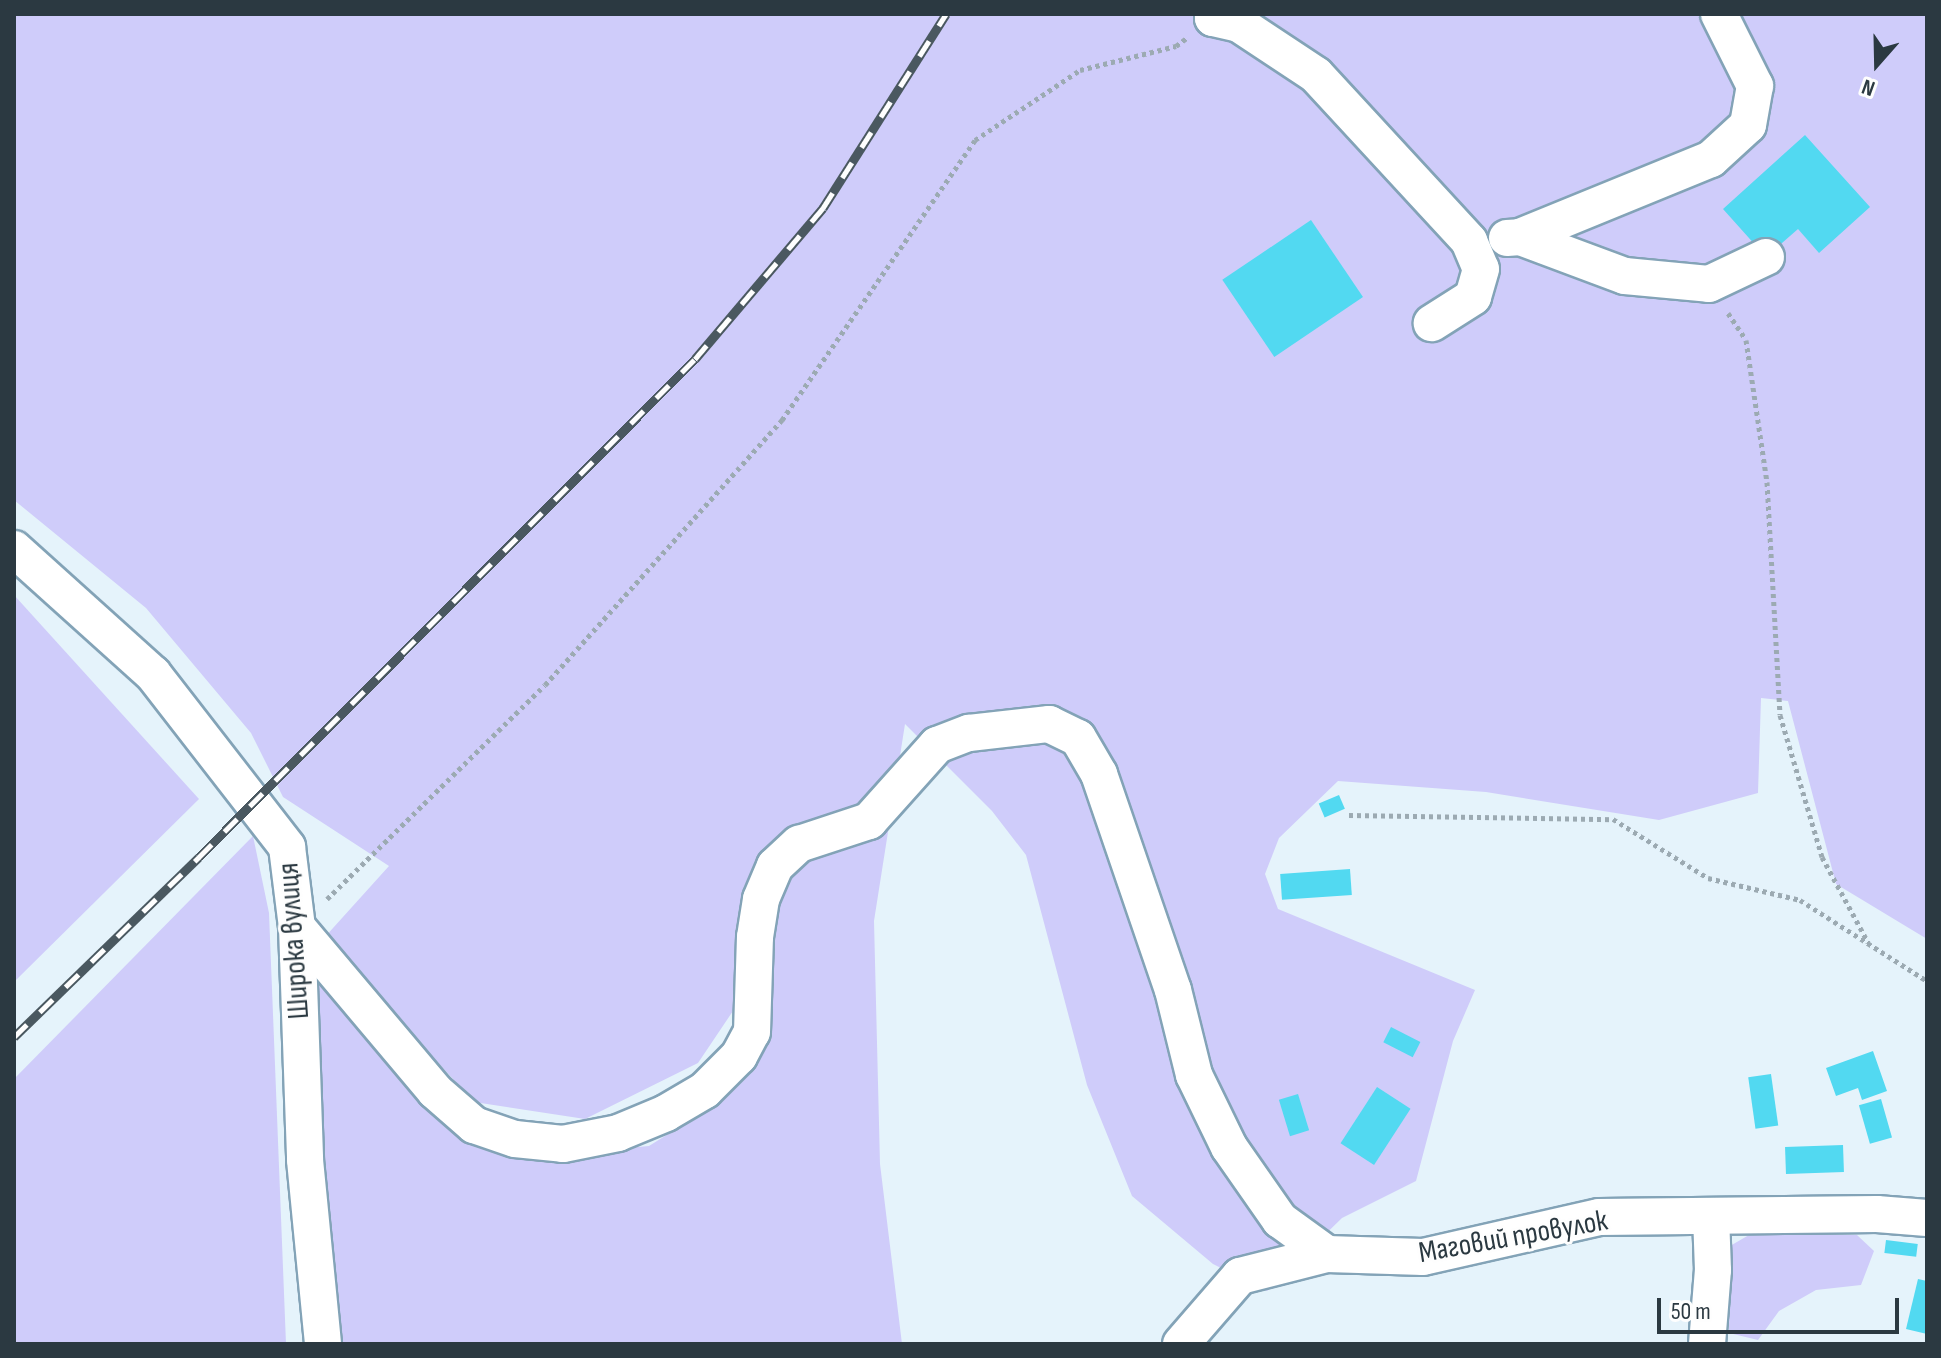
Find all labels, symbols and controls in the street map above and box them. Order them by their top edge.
north arrow [1837,24,1917,104]
text: N [1858,72,1879,102]
street label: Широка вулиця [271,862,317,1020]
street label: Маговий провулок [1416,1203,1610,1271]
scale bar [1661,1282,1903,1332]
text: 50 m [1671,1297,1711,1326]

